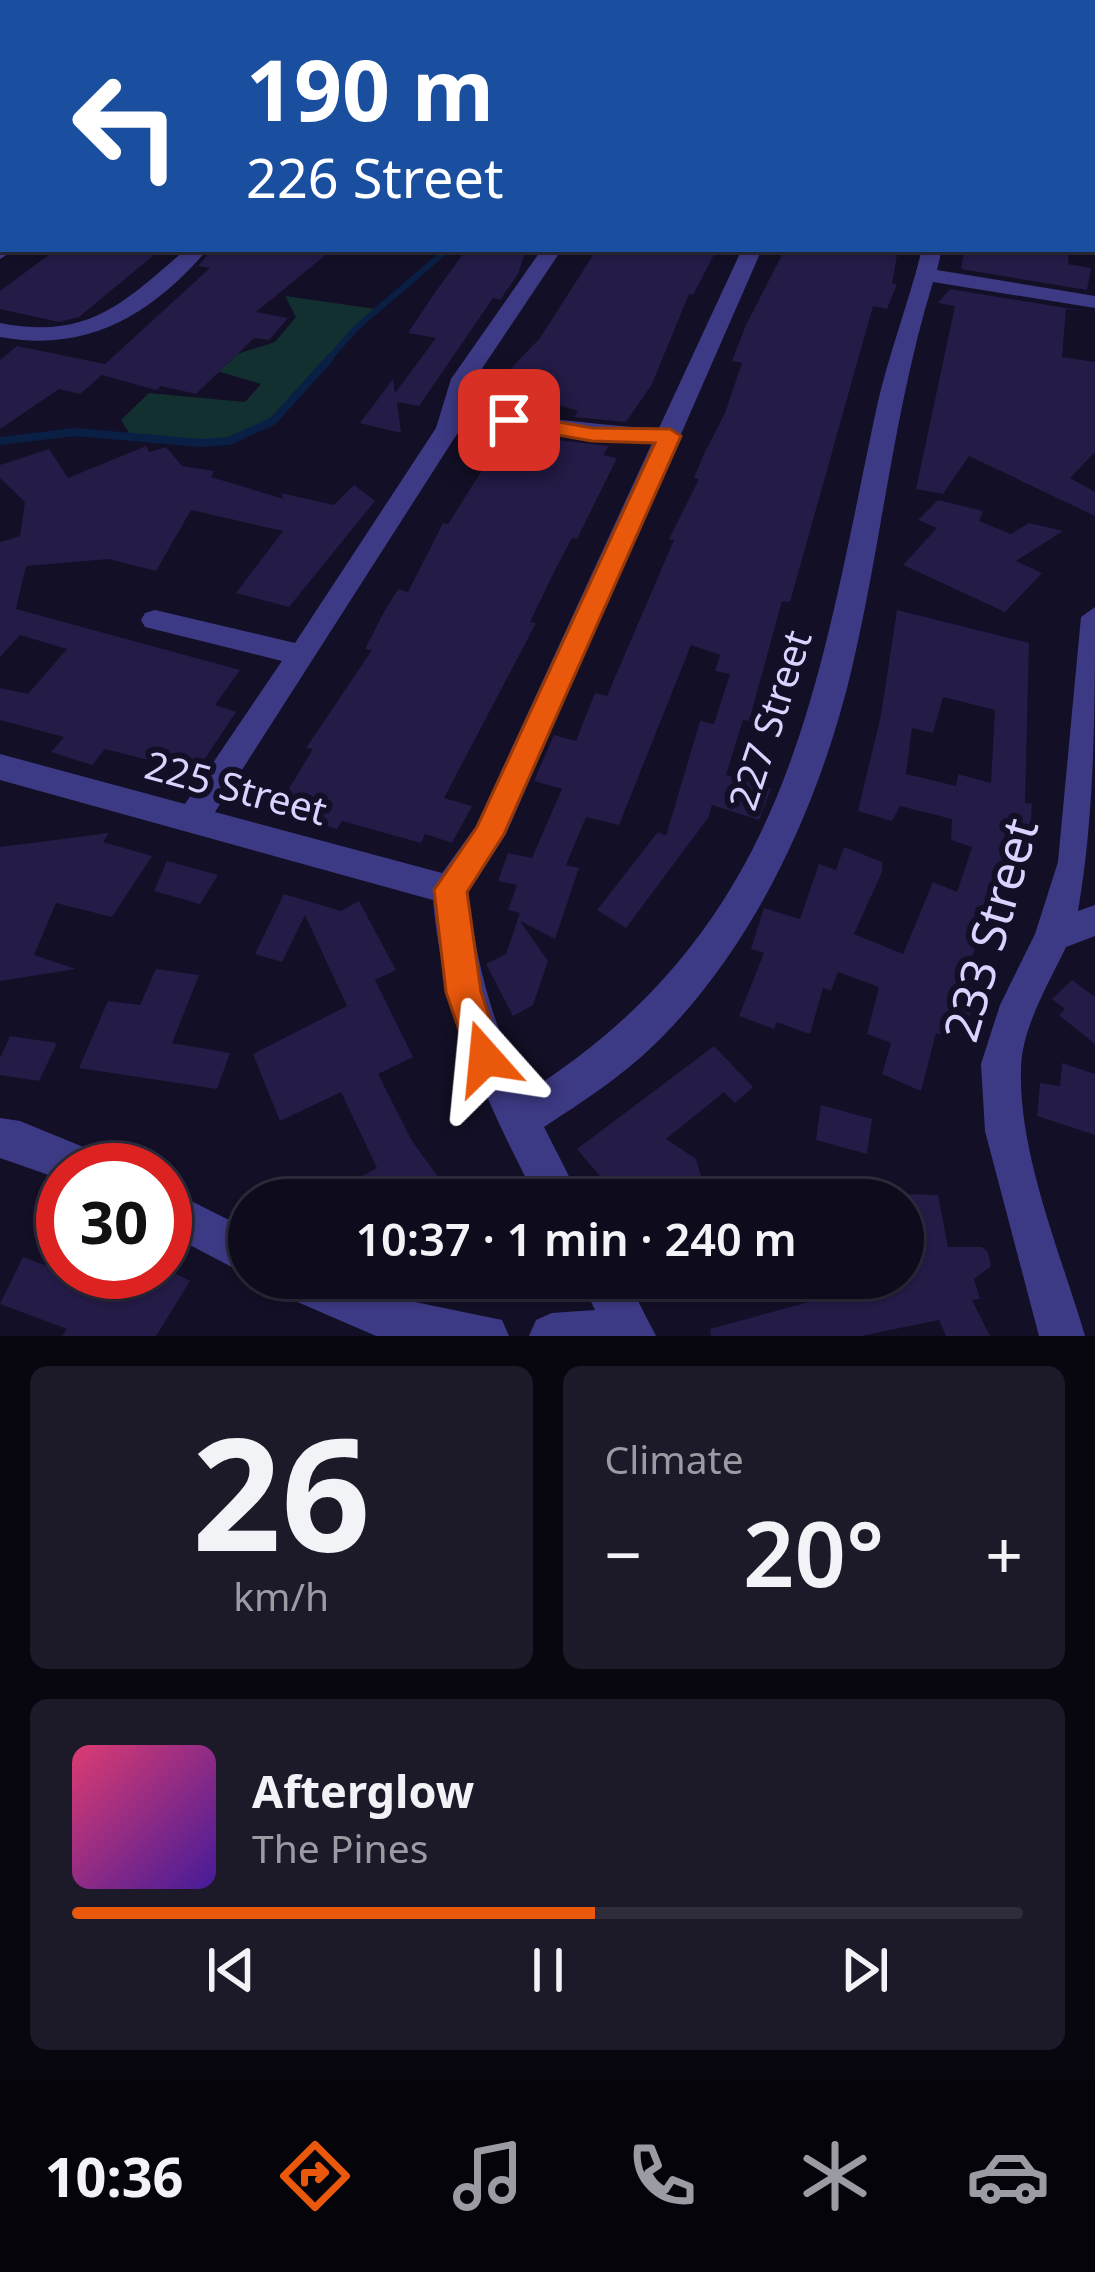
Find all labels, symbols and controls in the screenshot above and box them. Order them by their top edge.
text: 190 m [246,31,494,146]
icon: left [48,48,204,204]
text: 226 Street [246,140,503,214]
pin [458,369,560,471]
icon: arrive [476,387,542,453]
street label: 227 Street [715,623,823,816]
street label: 225 Street [140,737,333,836]
street label: 233 Street [927,811,1052,1049]
position arrow [422,995,548,1121]
speed limit sign: 30 [36,1143,192,1299]
text: 10:37 · 1 min · 240 m [355,1208,797,1269]
text: 26 [192,1384,370,1597]
text: Climate [605,1432,744,1485]
text: 20° [743,1491,884,1613]
text: − [605,1508,642,1598]
text: + [985,1508,1023,1598]
text: km/h [233,1569,329,1622]
text: Afterglow [252,1760,474,1821]
text: The Pines [252,1821,428,1874]
icon: previous [198,1937,264,2003]
icon: pause [515,1937,581,2003]
icon: next [832,1937,898,2003]
icon: directions [273,2134,357,2218]
icon: music [446,2134,530,2218]
icon: phone [620,2134,704,2218]
icon: climate [793,2134,877,2218]
icon: car [966,2134,1050,2218]
text: 10:36 [45,2139,183,2213]

